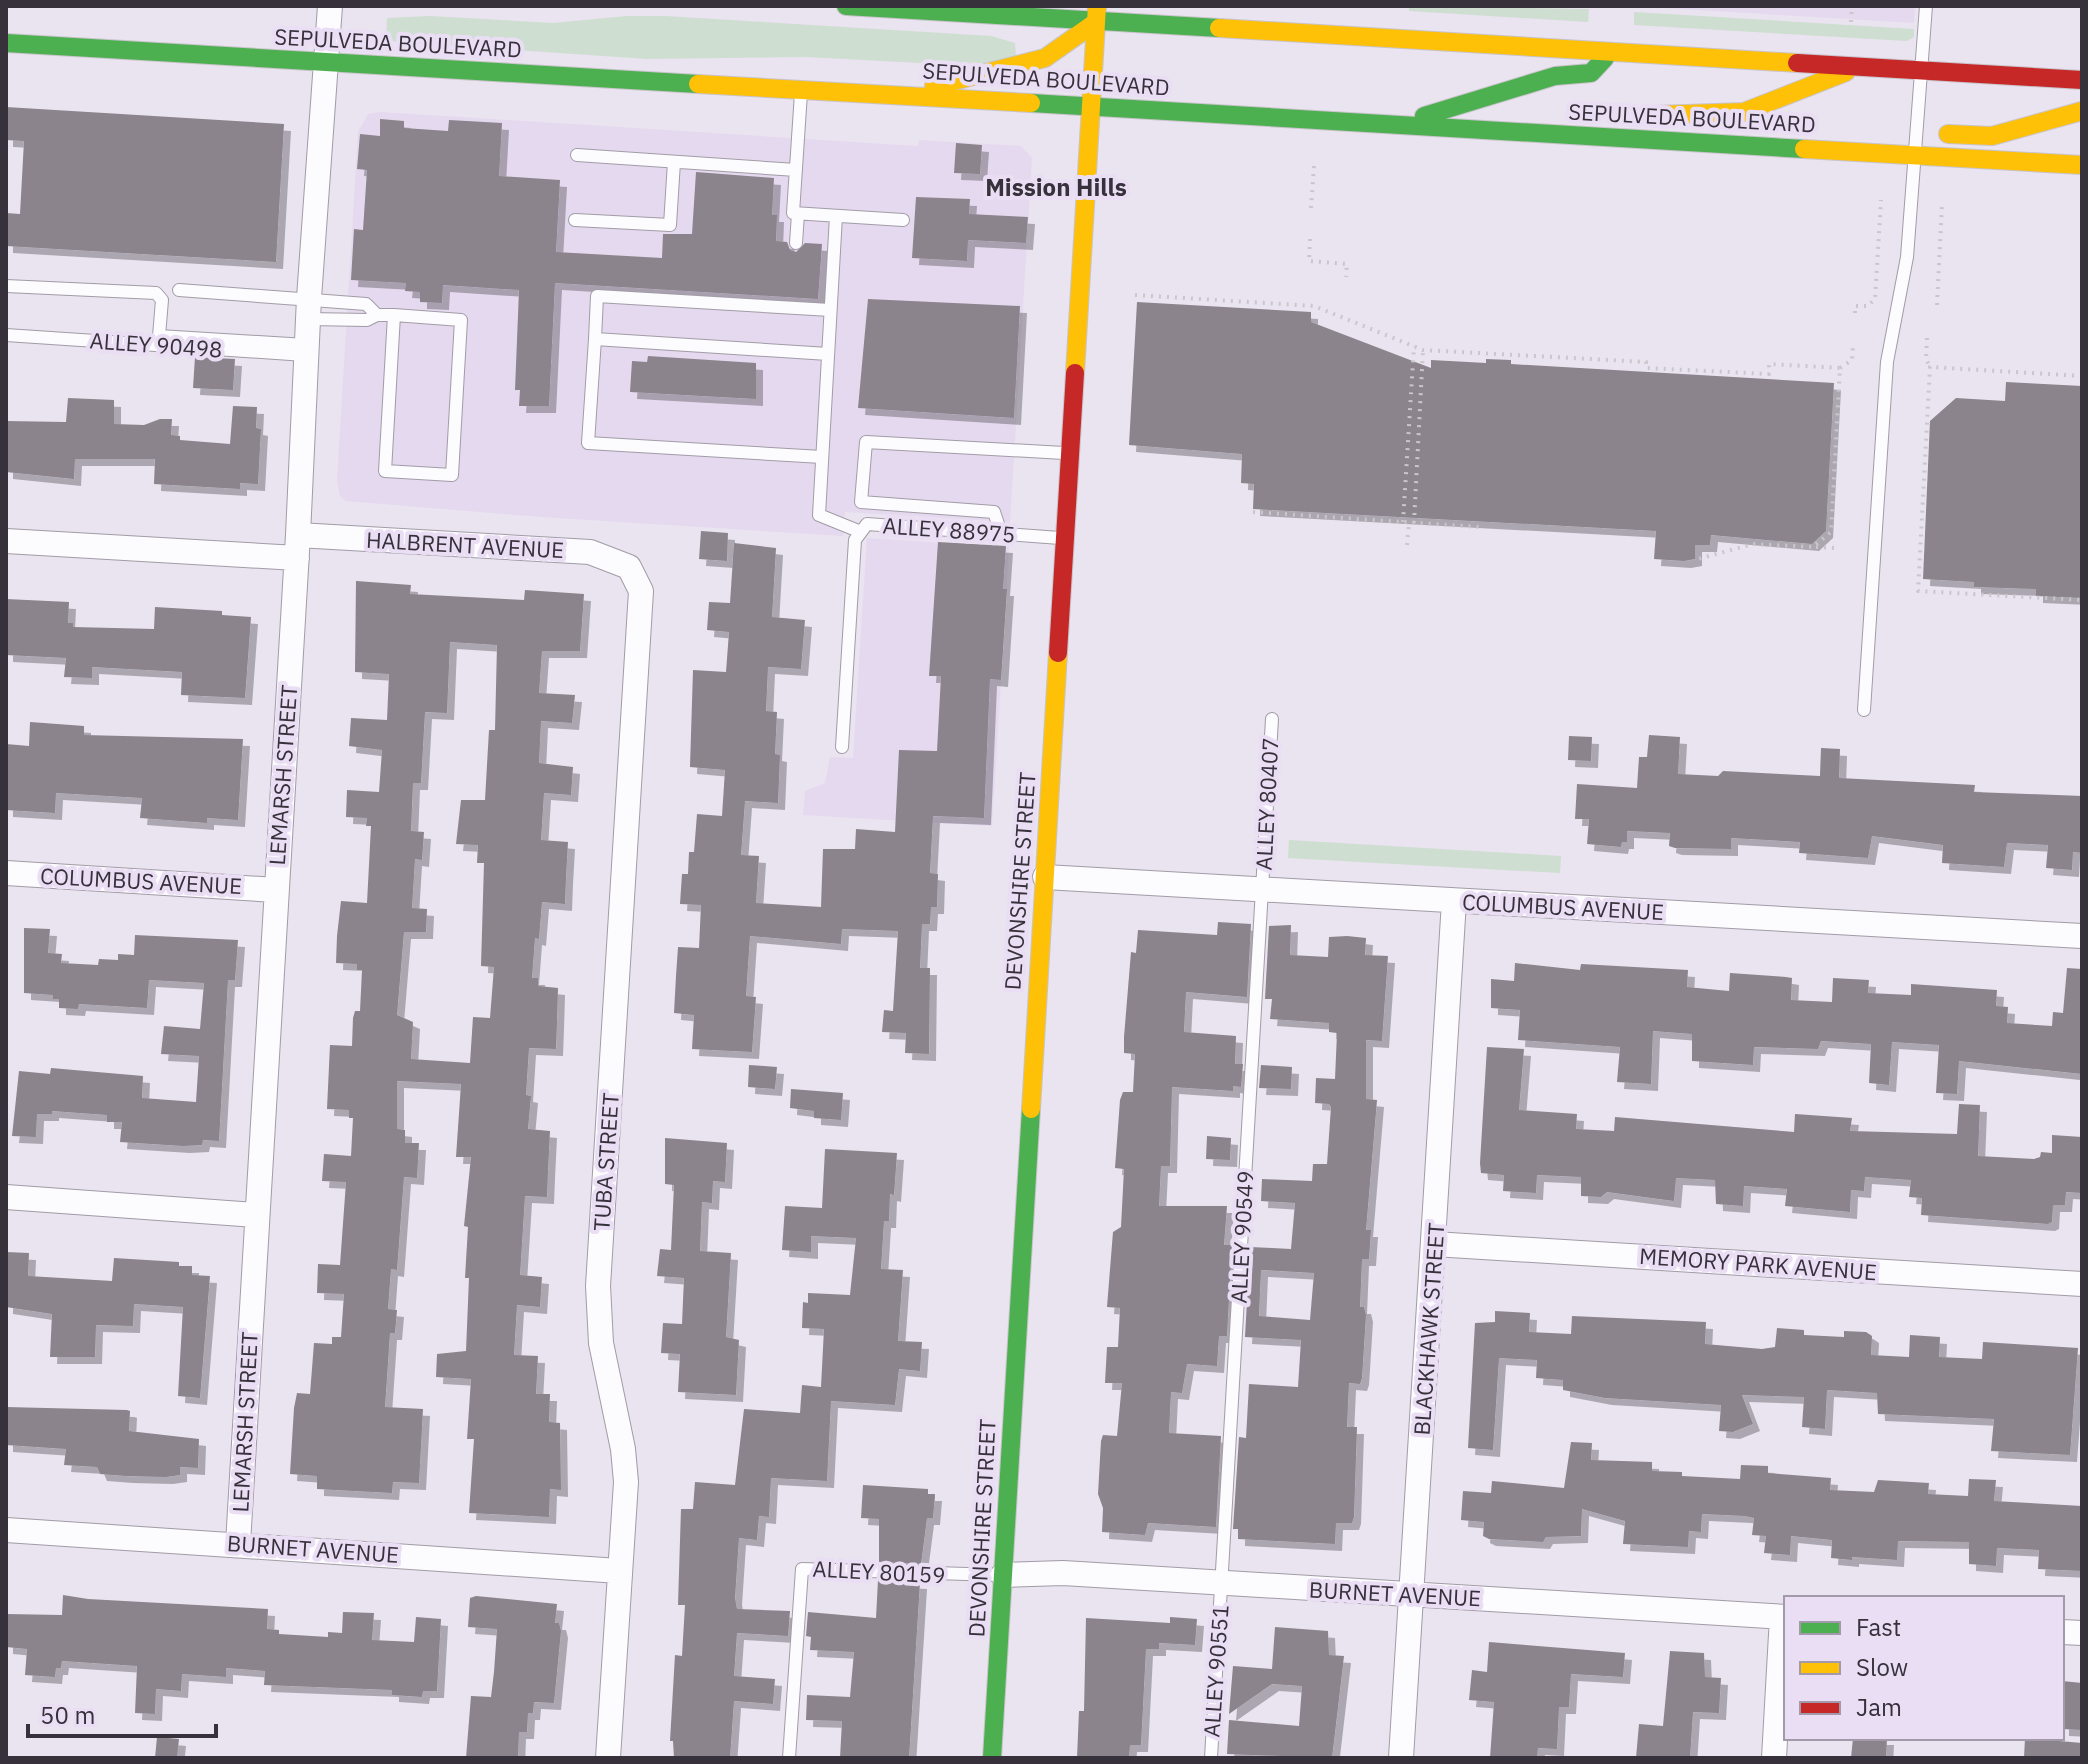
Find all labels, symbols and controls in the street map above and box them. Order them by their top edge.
street label: SEPULVEDA BOULEVARD [274,22,522,63]
street label: SEPULVEDA BOULEVARD [922,55,1170,102]
street label: SEPULVEDA BOULEVARD [1568,97,1816,138]
district label: Mission Hills [985,171,1127,203]
street label: ALLEY 90498 [89,325,223,364]
street label: ALLEY 88975 [882,510,1016,549]
street label: HALBRENT AVENUE [365,525,565,564]
street label: LEMARSH STREET [262,683,303,866]
street label: ALLEY 80407 [1249,737,1284,871]
street label: DEVONSHIRE STREET [997,771,1042,991]
street label: COLUMBUS AVENUE [39,861,243,900]
street label: COLUMBUS AVENUE [1461,887,1665,926]
street label: TUBA STREET [586,1092,625,1232]
street label: ALLEY 90549 [1224,1170,1259,1304]
street label: BLACKHAWK STREET [1407,1221,1450,1436]
street label: MEMORY PARK AVENUE [1638,1241,1878,1286]
street label: LEMARSH STREET [225,1331,264,1513]
street label: DEVONSHIRE STREET [961,1418,1002,1638]
street label: BURNET AVENUE [226,1528,400,1569]
street label: ALLEY 80159 [812,1554,946,1589]
street label: BURNET AVENUE [1308,1575,1482,1612]
legend [1784,1596,2064,1740]
street label: ALLEY 90551 [1196,1604,1235,1738]
text: Fast [1856,1611,1901,1643]
text: Slow [1856,1651,1908,1683]
scale bar [28,1688,216,1738]
text: Jam [1856,1691,1902,1723]
text: 50 m [40,1699,95,1731]

